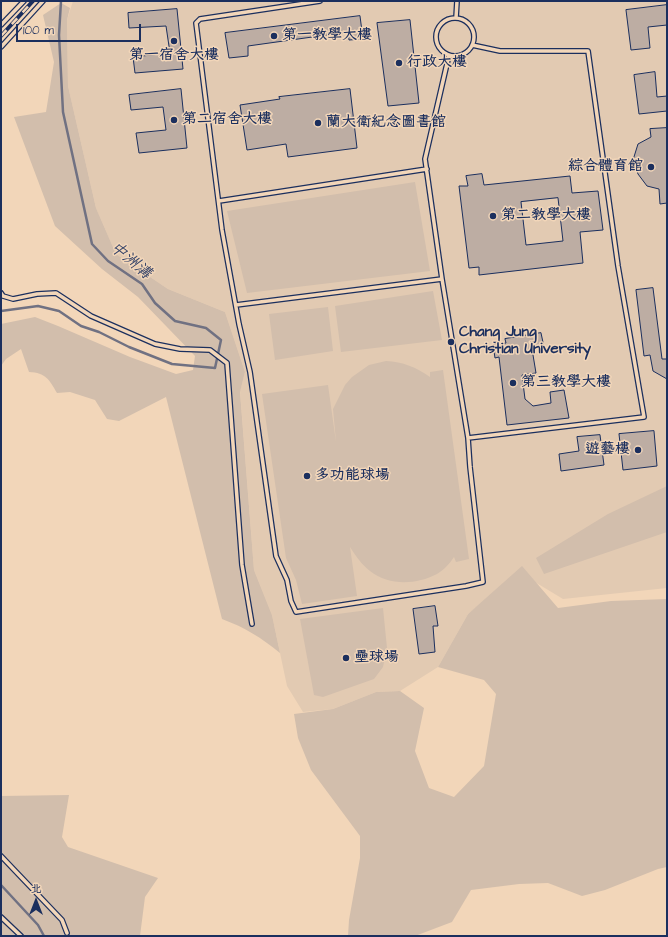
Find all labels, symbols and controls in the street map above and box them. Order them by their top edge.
scale bar [18,16,143,42]
text: 100 m [23,22,54,39]
place label: 第一教學大樓 [282,27,372,45]
marker: 第一教學大樓 [269,31,279,41]
marker: 第一宿舍大樓 [169,36,179,46]
place label: 第一宿舍大樓 [129,47,219,65]
place label: 行政大樓 [407,54,467,72]
marker: 行政大樓 [394,58,404,68]
place label: 第二宿舍大樓 [182,111,272,129]
place label: 蘭大衛紀念圖書館 [326,114,446,132]
marker: 第二宿舍大樓 [169,115,179,125]
marker: 蘭大衛紀念圖書館 [313,118,323,128]
place label: 綜合體育館 [568,158,643,176]
marker: 綜合體育館 [646,162,656,172]
place label: 第二教學大樓 [501,207,591,225]
marker: 第二教學大樓 [488,211,498,221]
water label: 中洲溝 [105,238,155,284]
place label: Chang Jung Christian University [459,324,591,359]
marker: Chang Jung Christian University [446,337,456,347]
place label: 第三教學大樓 [521,374,611,392]
marker: 第三教學大樓 [508,378,518,388]
place label: 遊藝樓 [585,441,630,459]
marker: 遊藝樓 [633,445,643,455]
place label: 多功能球場 [315,467,390,485]
marker: 多功能球場 [302,471,312,481]
place label: 壘球場 [354,649,399,667]
marker: 壘球場 [341,653,351,663]
north arrow [16,881,56,921]
text: 北 [31,881,42,896]

